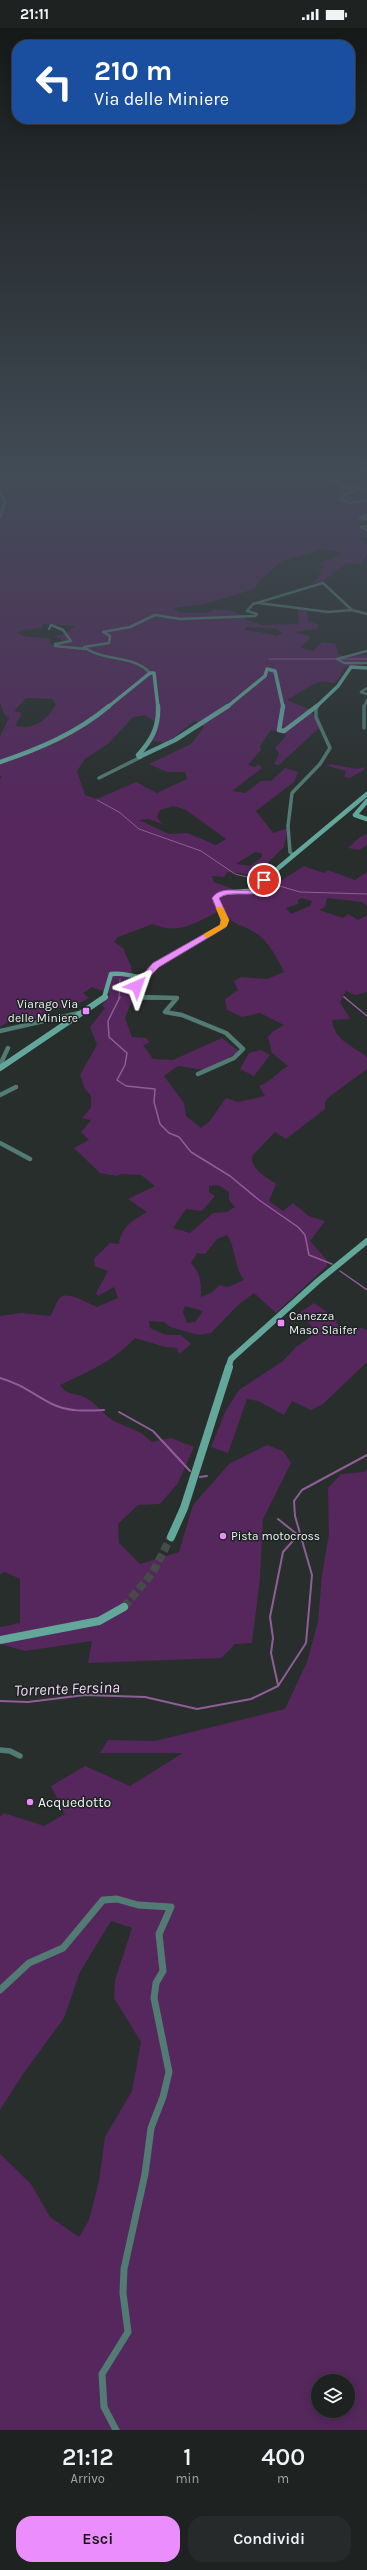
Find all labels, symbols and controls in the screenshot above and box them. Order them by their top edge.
text: 21:11 [20,5,49,23]
text: 210 m [94,54,172,87]
icon: left [28,56,80,108]
text: Via delle Miniere [94,88,229,110]
pin [247,863,281,897]
icon: arrive [253,869,275,891]
position arrow [116,965,158,1007]
place label: Viarago Via delle Miniere [8,997,78,1025]
marker: Viarago Via delle Miniere [81,1006,91,1016]
place label: Canezza Maso Slaifer [289,1309,358,1337]
marker: Canezza Maso Slaifer [276,1318,286,1328]
place label: Pista motocross [231,1529,320,1543]
marker: Pista motocross [218,1531,228,1541]
water label: Torrente Fersina [14,1677,120,1700]
place label: Acquedotto [38,1794,111,1811]
marker: Acquedotto [25,1797,35,1807]
map controls [311,2374,355,2418]
button: layers [311,2374,355,2418]
text: 21:12 [62,2443,114,2471]
text: 1 [183,2443,192,2471]
text: 400 [261,2443,305,2471]
text: Arrivo [71,2471,105,2486]
text: min [175,2471,199,2486]
text: m [277,2471,289,2486]
button: Esci [16,2516,180,2562]
button: Condividi [188,2516,351,2562]

